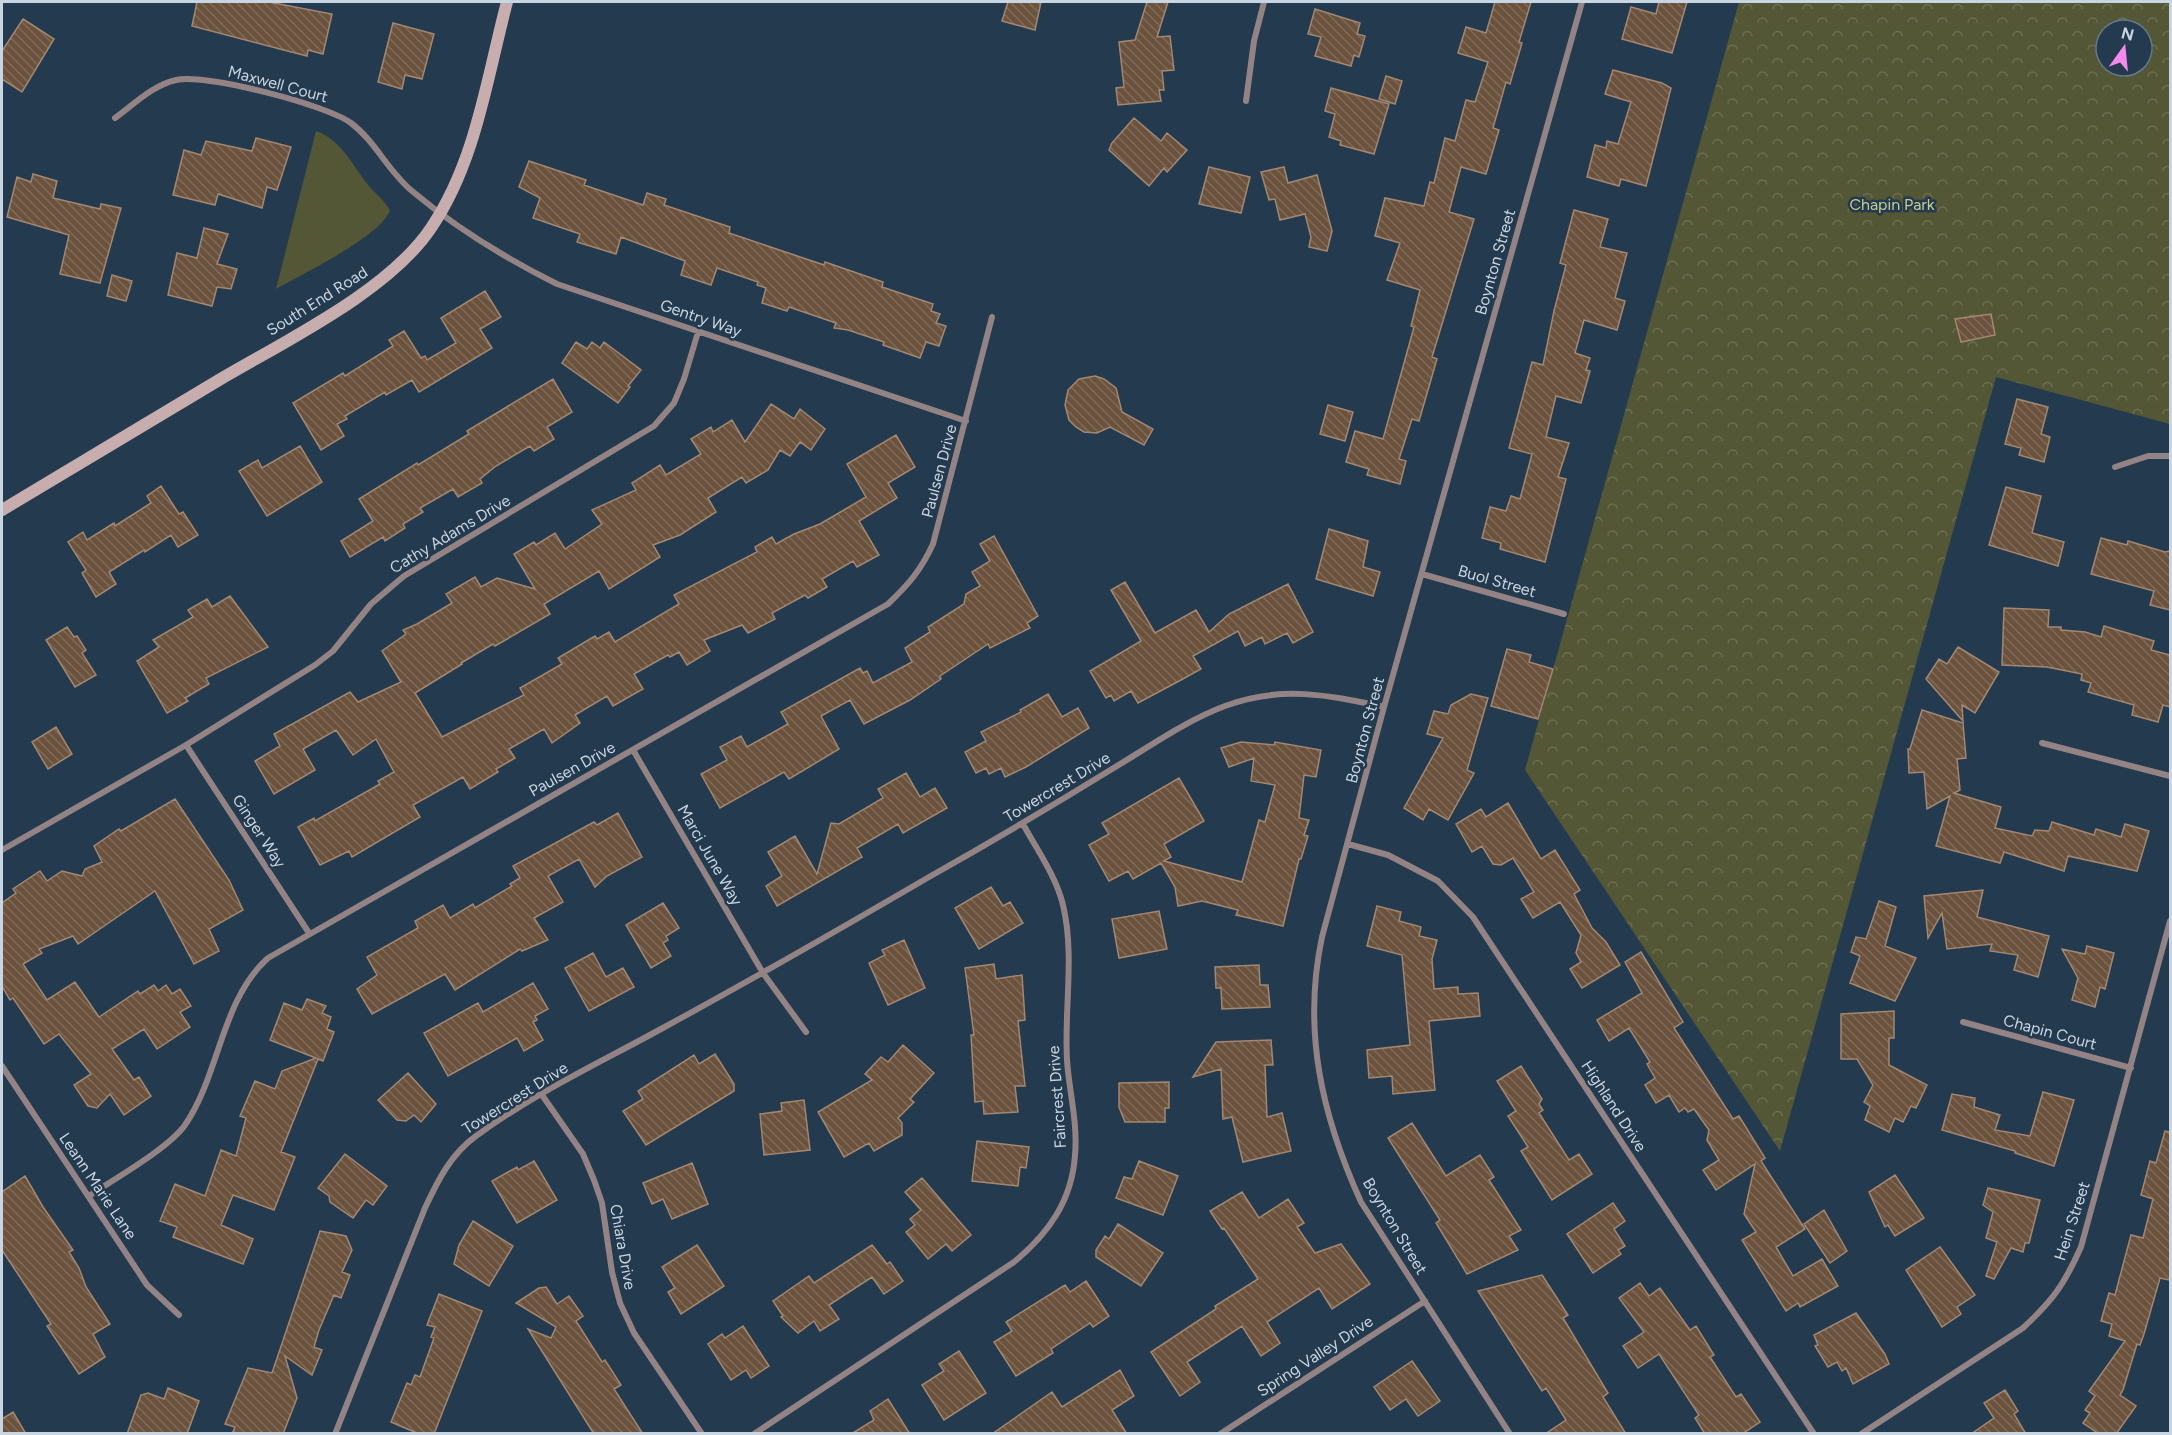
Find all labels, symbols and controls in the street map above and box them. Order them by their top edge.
north arrow [2094,18,2154,78]
text: N [2119,23,2136,45]
street label: Maxwell Court [226,62,330,106]
park label: Chapin Park [1849,195,1935,214]
street label: Boynton Street [1471,207,1519,317]
street label: South End Road [263,262,371,340]
street label: Gentry Way [658,295,745,341]
street label: Paulsen Drive [917,422,961,520]
street label: Cathy Adams Drive [386,490,514,577]
street label: Buol Street [1456,561,1538,601]
street label: Boynton Street [1342,675,1388,785]
street label: Paulsen Drive [526,737,619,801]
street label: Towercrest Drive [1000,748,1114,826]
street label: Ginger Way [228,791,290,872]
street label: Marci June Way [673,801,747,909]
street label: Chapin Court [2001,1010,2099,1054]
street label: Faircrest Drive [1044,1045,1070,1149]
street label: Highland Drive [1577,1057,1651,1155]
street label: Towercrest Drive [459,1058,571,1138]
street label: Leann Marie Lane [55,1129,141,1243]
street label: Boynton Street [1359,1174,1431,1278]
street label: Hein Street [2050,1179,2094,1263]
street label: Chiara Drive [606,1203,640,1292]
street label: Spring Valley Drive [1254,1311,1377,1401]

